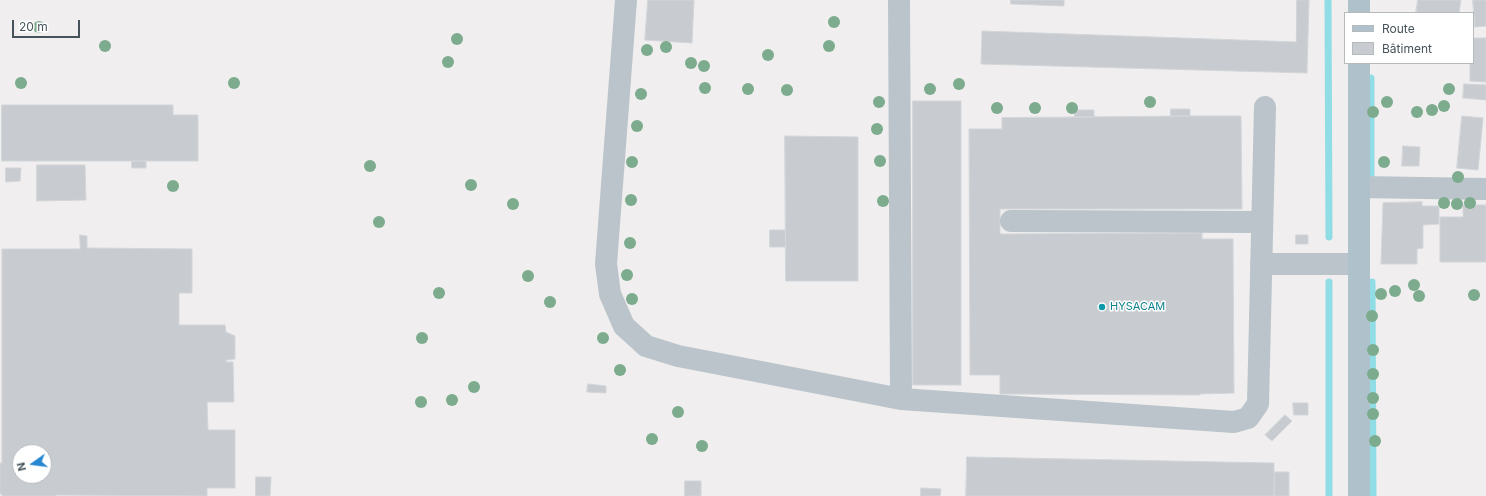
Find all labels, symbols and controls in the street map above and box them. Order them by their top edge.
scale bar [14,12,82,38]
legend [1344,12,1474,64]
text: 20 m [19,19,48,34]
text: Route [1382,21,1415,36]
text: Bâtiment [1382,41,1432,56]
place label: HYSACAM [1110,300,1165,314]
marker: HYSACAM [1097,302,1107,312]
north arrow [12,444,52,484]
text: N [14,461,29,472]

